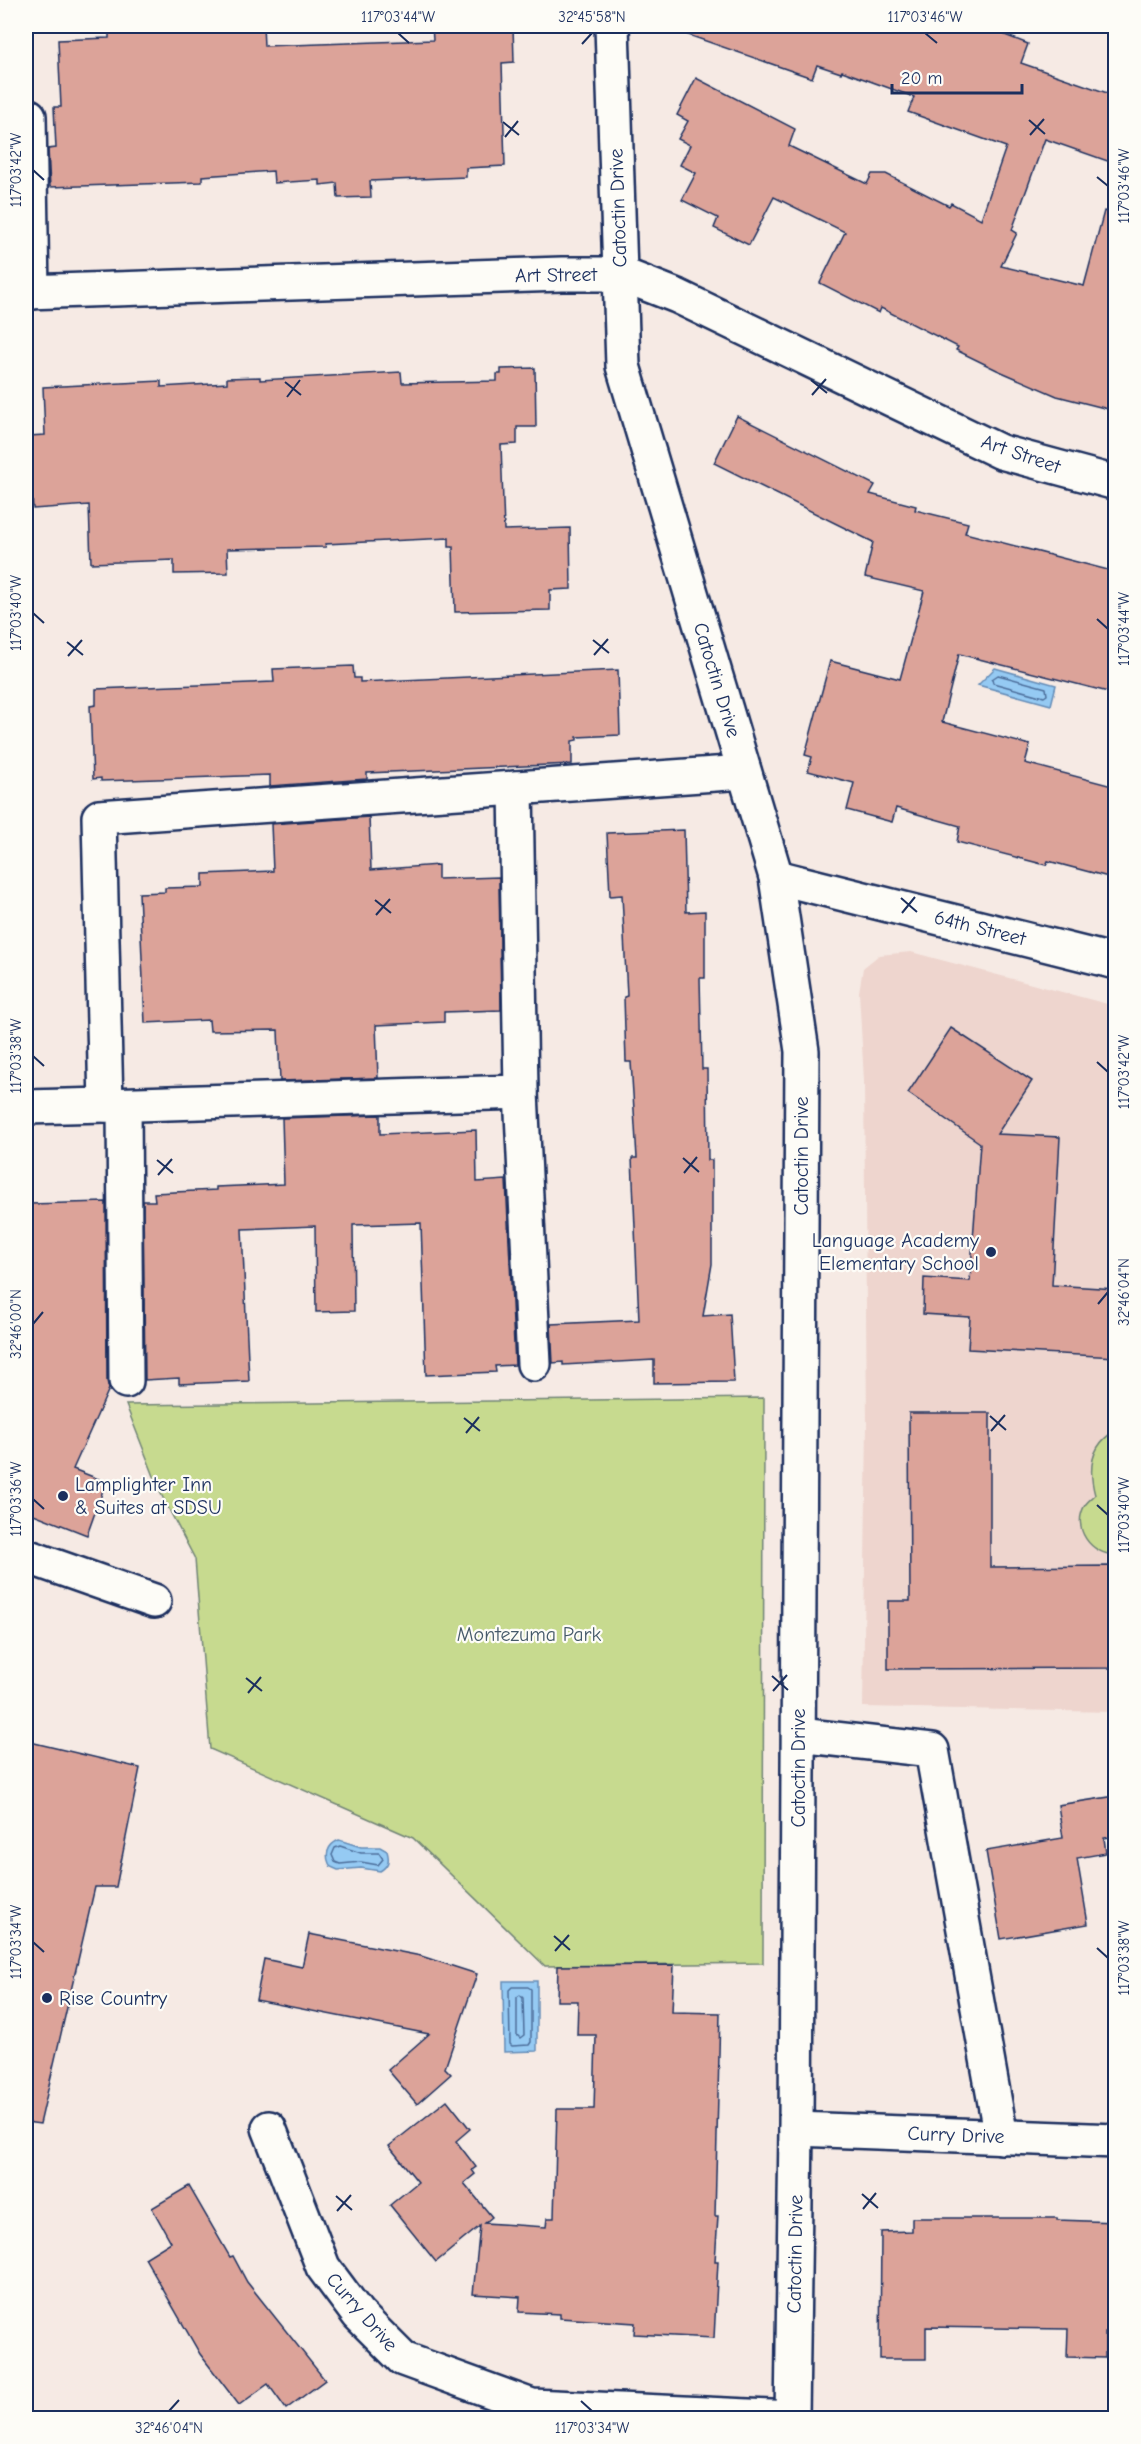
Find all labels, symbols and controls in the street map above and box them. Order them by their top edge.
text: 117°03'44"W [361,8,435,26]
text: 32°45'58"N [558,8,626,26]
text: 117°03'46"W [888,8,962,26]
scale bar [892,57,1022,95]
text: 20 m [901,68,942,89]
text: 117°03'42"W [7,133,25,207]
street label: Catoctin Drive [604,148,632,268]
text: 117°03'46"W [1115,149,1133,223]
street label: Art Street [515,263,598,287]
street label: Art Street [978,430,1065,479]
text: 117°03'40"W [7,575,25,651]
text: 117°03'44"W [1115,592,1133,666]
street label: Catoctin Drive [689,620,745,740]
street label: 64th Street [932,906,1029,951]
text: 117°03'38"W [7,1019,25,1093]
text: 117°03'42"W [1115,1035,1133,1109]
street label: Catoctin Drive [790,1097,813,1216]
place label: Language Academy Elementary School [812,1229,979,1275]
marker: Language Academy Elementary School [984,1245,998,1259]
text: 32°46'04"N [1115,1258,1133,1326]
text: 32°46'00"N [7,1289,25,1359]
text: 117°03'36"W [7,1461,25,1537]
place label: Lamplighter Inn & Suites at SDSU [75,1473,222,1519]
text: 117°03'40"W [1115,1477,1133,1553]
marker: Lamplighter Inn & Suites at SDSU [56,1489,70,1503]
park label: Montezuma Park [457,1623,601,1646]
street label: Catoctin Drive [787,1709,810,1828]
text: 117°03'34"W [7,1905,25,1979]
text: 117°03'38"W [1115,1921,1133,1995]
place label: Rise Country [59,1987,167,2010]
marker: Rise Country [40,1991,54,2005]
street label: Curry Drive [907,2122,1005,2148]
street label: Catoctin Drive [782,2194,808,2314]
street label: Curry Drive [321,2268,403,2356]
text: 32°46'04"N [135,2419,203,2437]
text: 117°03'34"W [555,2419,629,2437]

